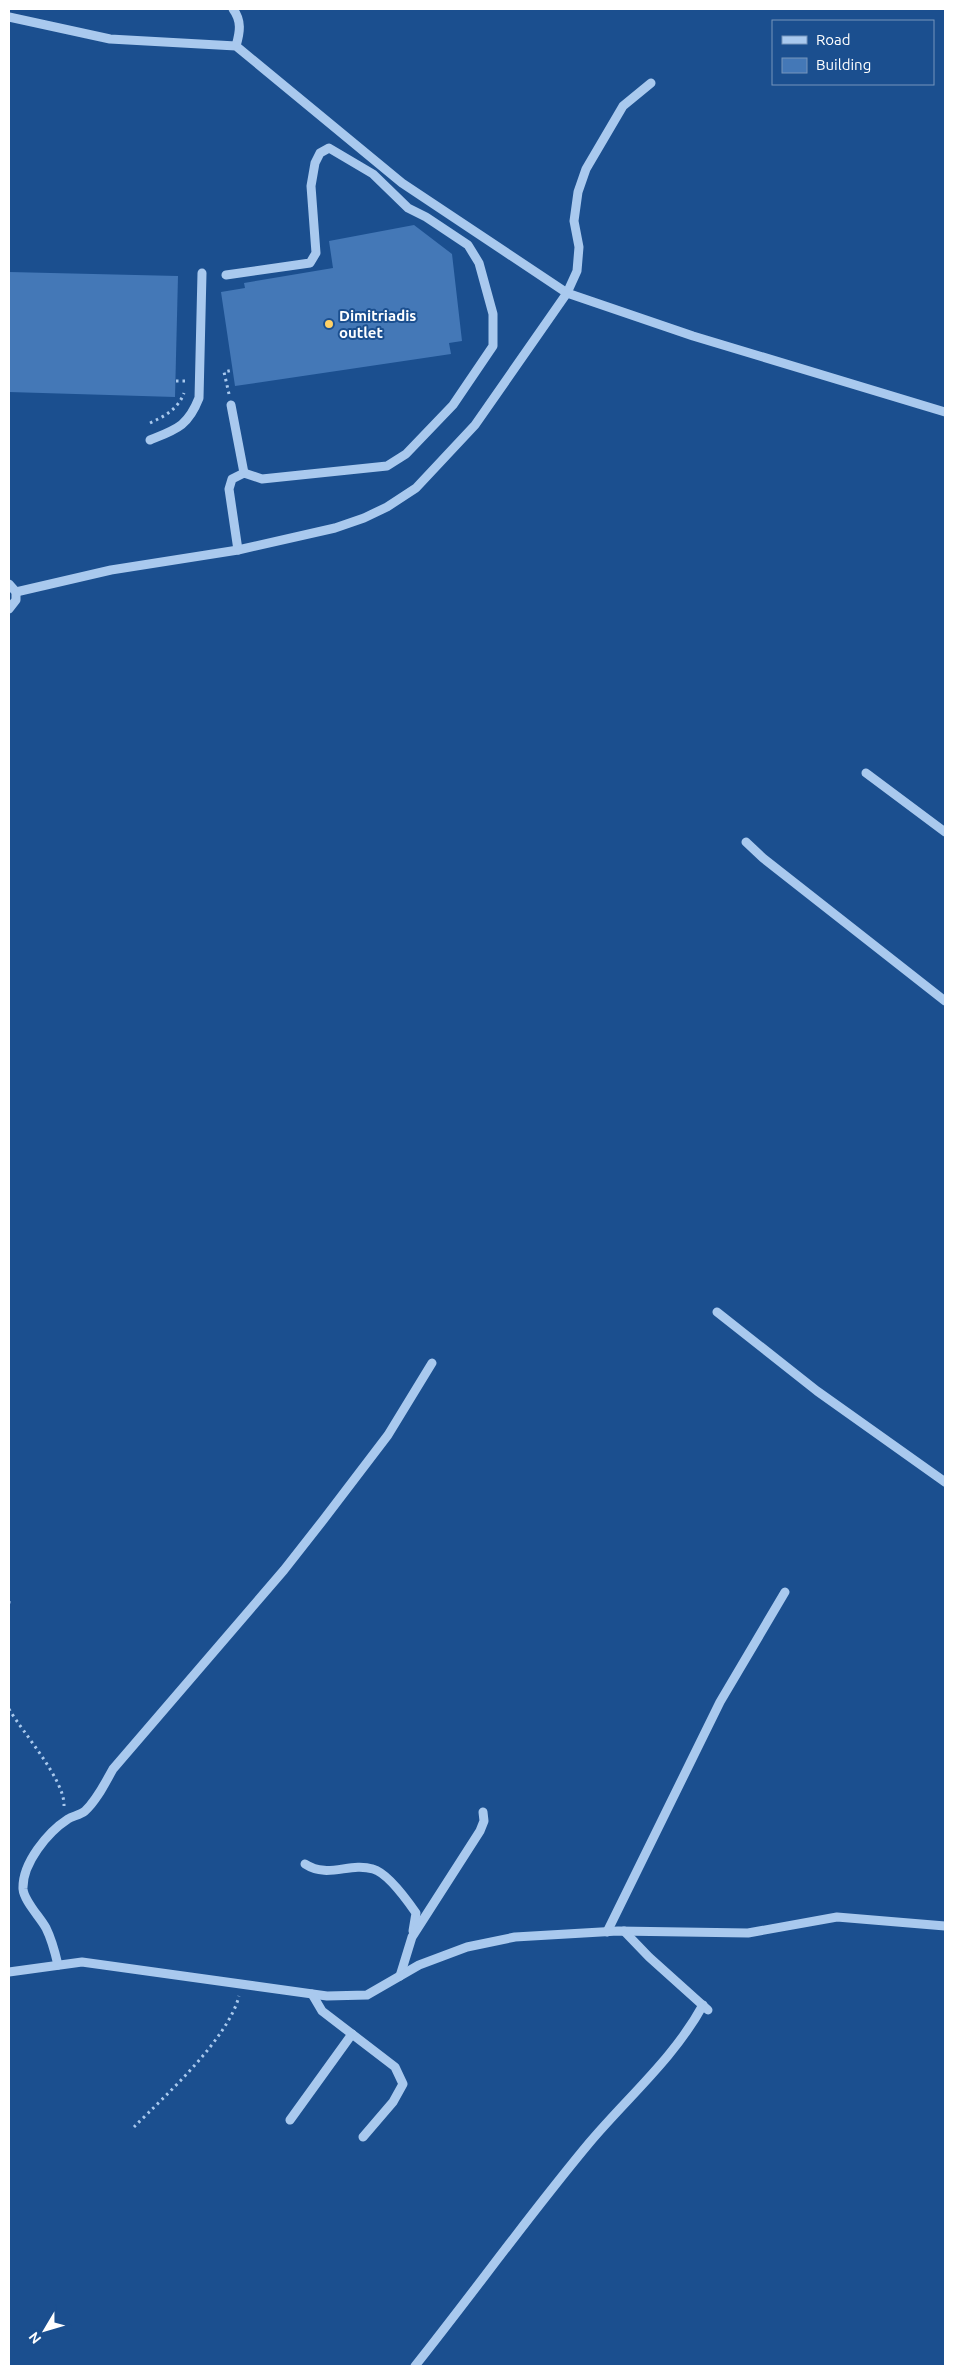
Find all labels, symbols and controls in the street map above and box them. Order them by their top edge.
legend [772,20,934,85]
text: Road [816,31,851,48]
text: Building [816,56,871,73]
place label: Dimitriadis outlet [339,307,416,341]
marker: Dimitriadis outlet [323,318,335,330]
north arrow [20,2305,70,2355]
text: N [25,2329,44,2347]

